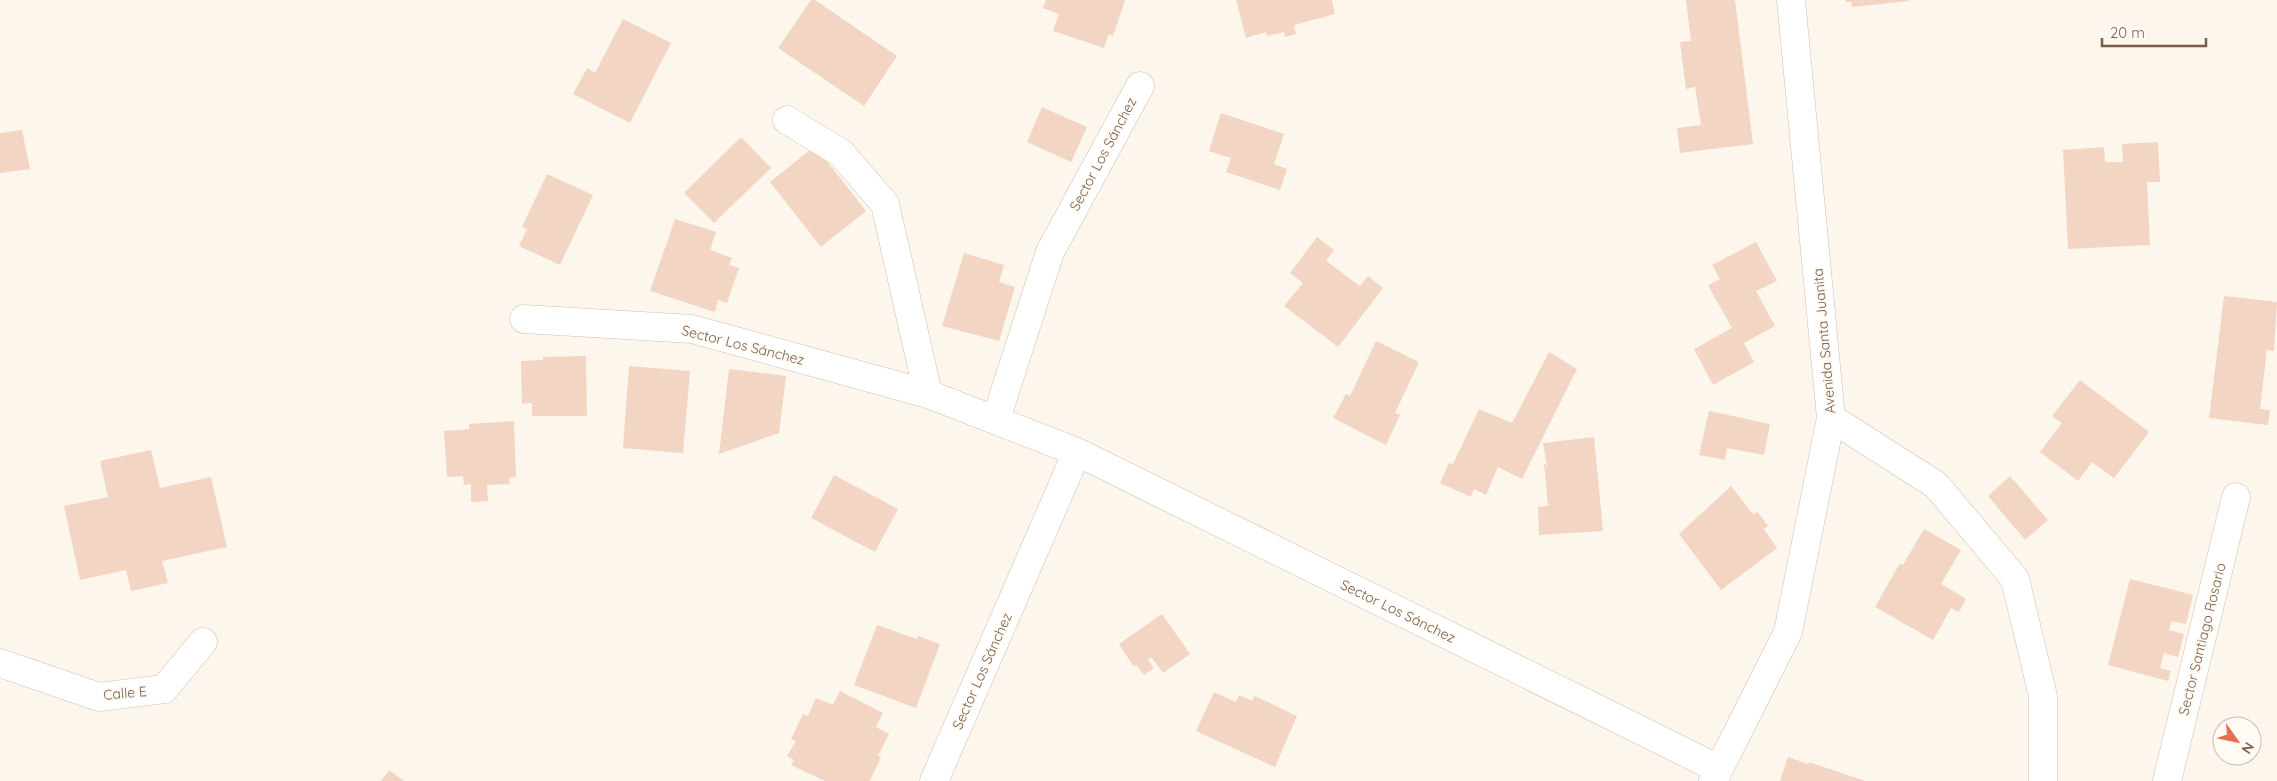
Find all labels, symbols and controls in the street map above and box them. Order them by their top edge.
scale bar [2102,15,2206,47]
text: 20 m [2110,23,2145,42]
street label: Sector Los Sánchez [1065,94,1141,214]
street label: Avenida Santa Juanita [1809,267,1839,415]
street label: Sector Los Sánchez [680,321,807,369]
street label: Sector Santiago Rosario [2174,561,2230,717]
street label: Sector Los Sánchez [1337,575,1459,647]
street label: Sector Los Sánchez [948,610,1016,732]
street label: Calle E [102,682,148,704]
north arrow [2212,716,2262,766]
text: N [2238,739,2258,757]

